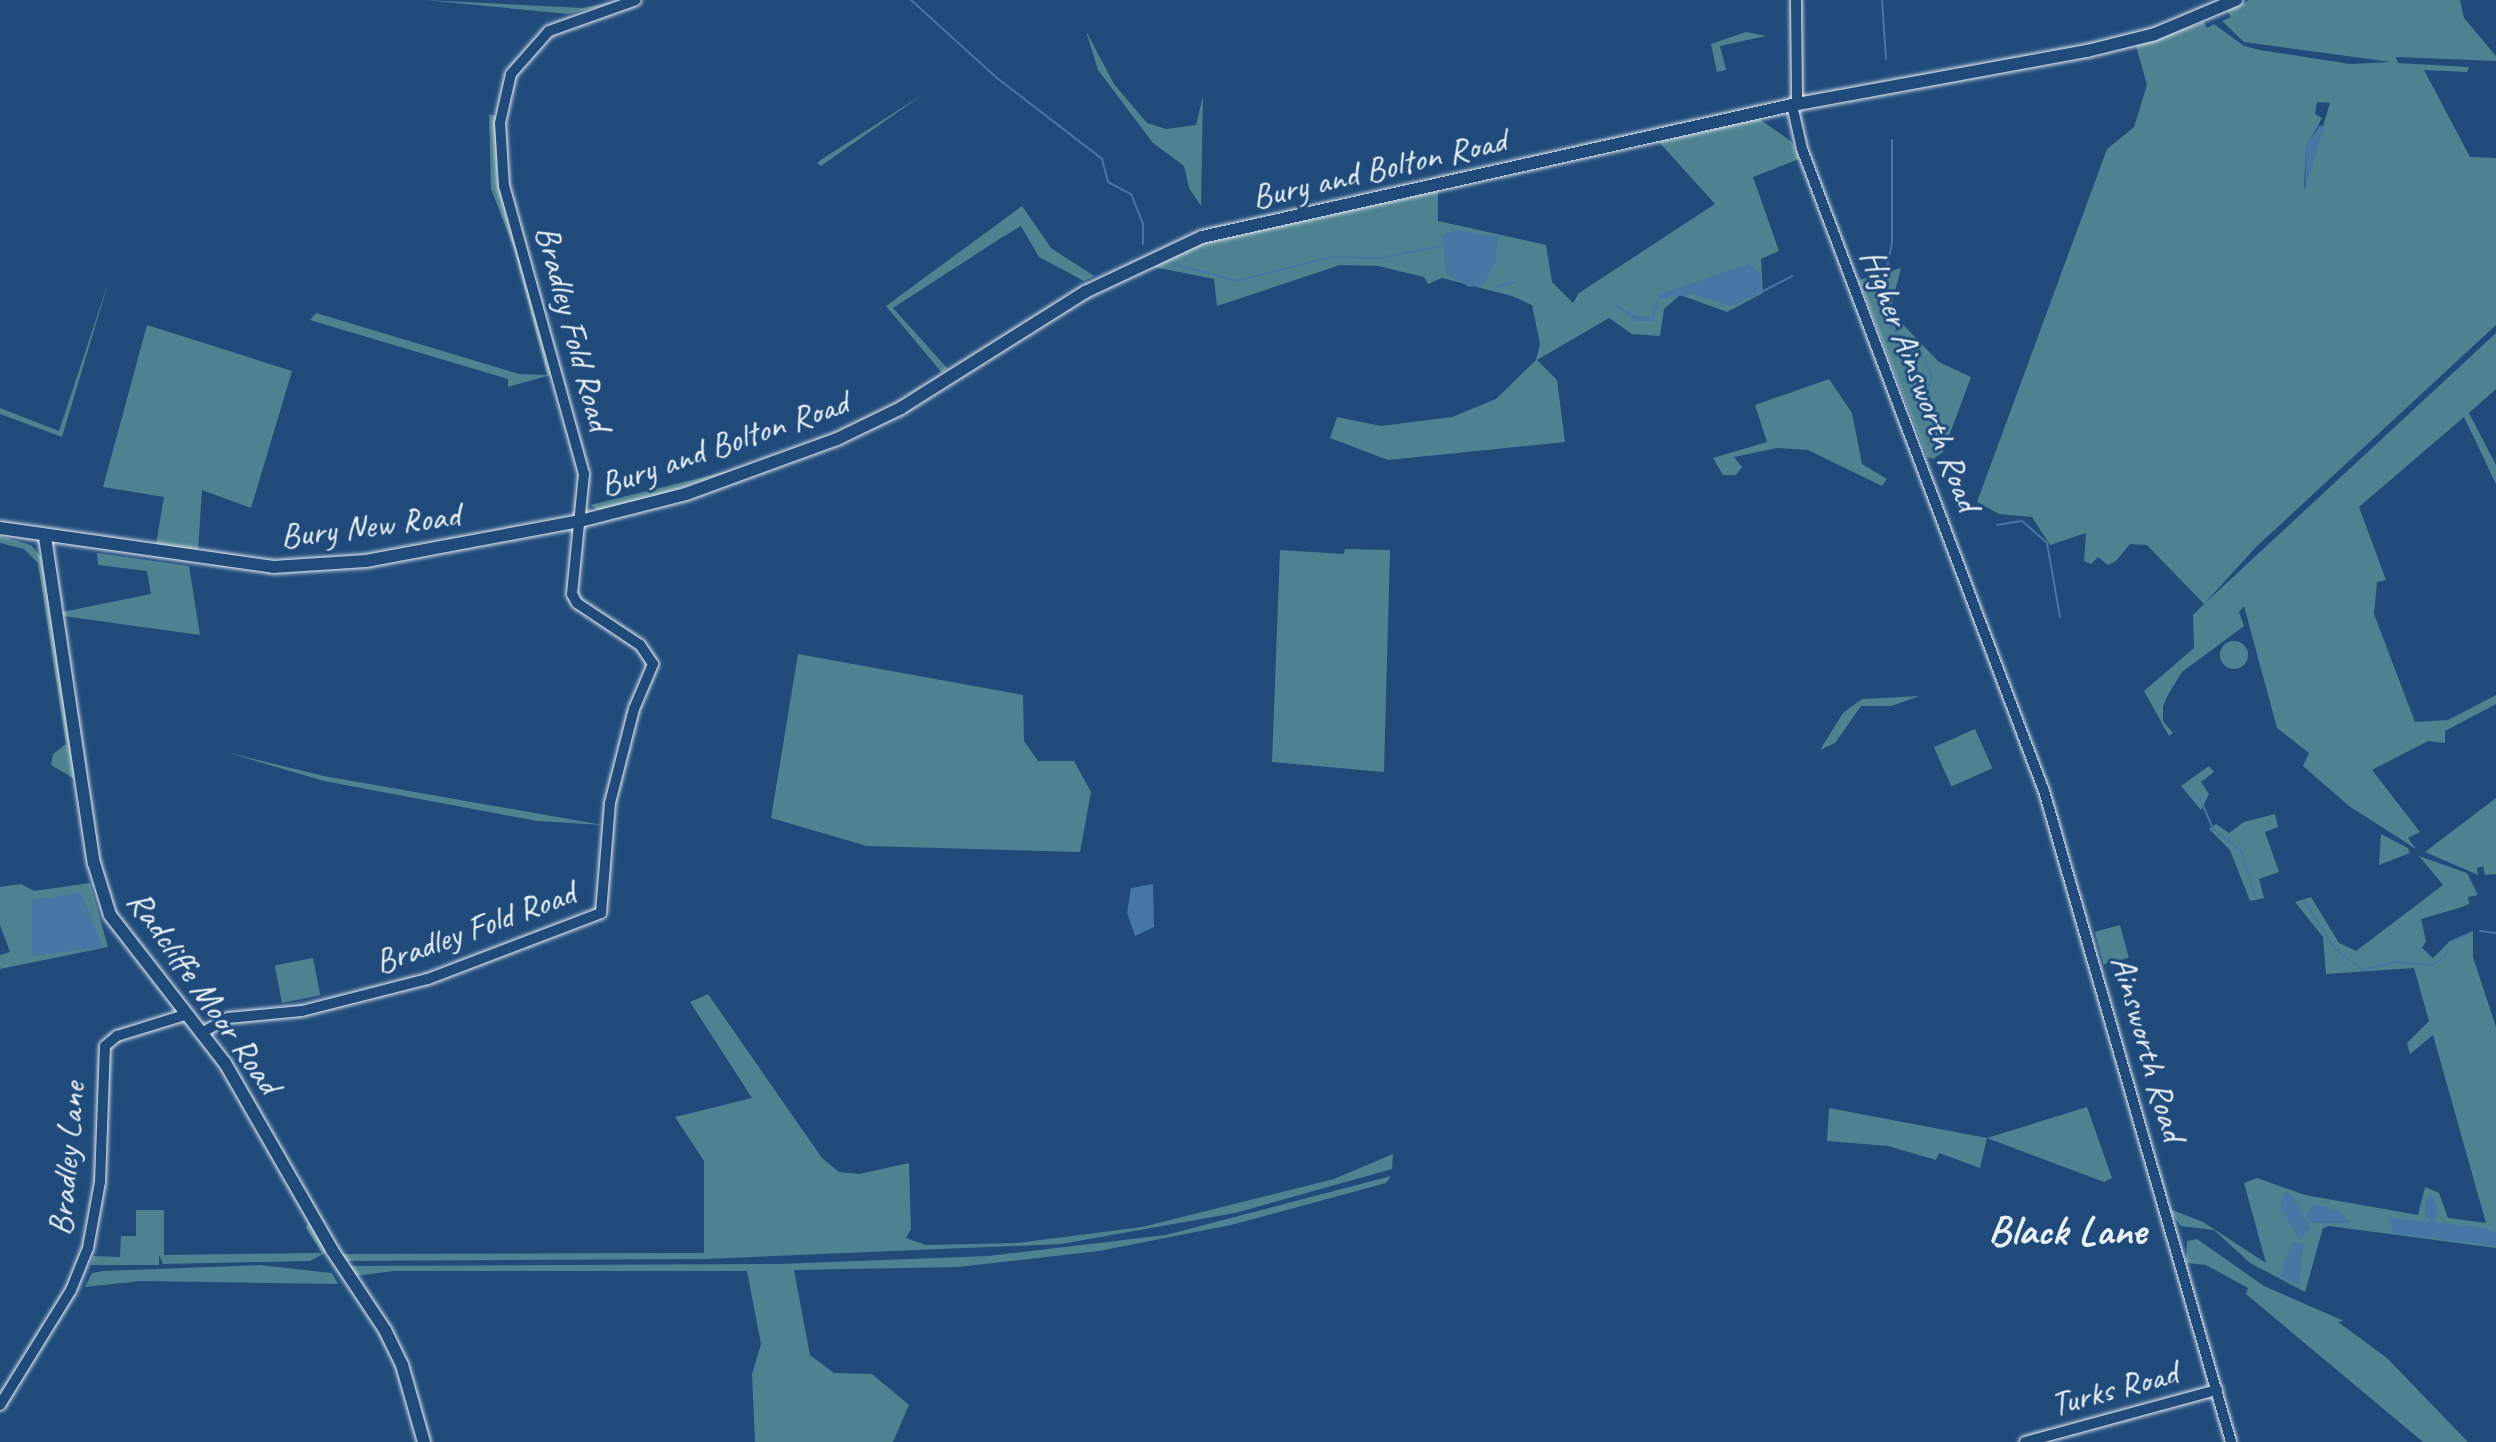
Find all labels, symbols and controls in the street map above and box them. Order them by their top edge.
street label: Bury and Bolton Road [1247,119,1511,219]
street label: Bradley Fold Road [525,220,621,436]
street label: Higher Ainsworth Road [1851,243,1989,517]
street label: Bury and Bolton Road [594,382,854,506]
street label: Bury New Road [277,494,463,558]
street label: Bradley Fold Road [368,872,582,984]
street label: Radcliffe Moor Road [118,882,290,1102]
street label: Ainsworth Road [2102,951,2194,1145]
street label: Bradley Lane [39,1080,95,1238]
district label: Black Lane [1987,1206,2147,1256]
street label: Turks Road [2046,1352,2182,1426]

